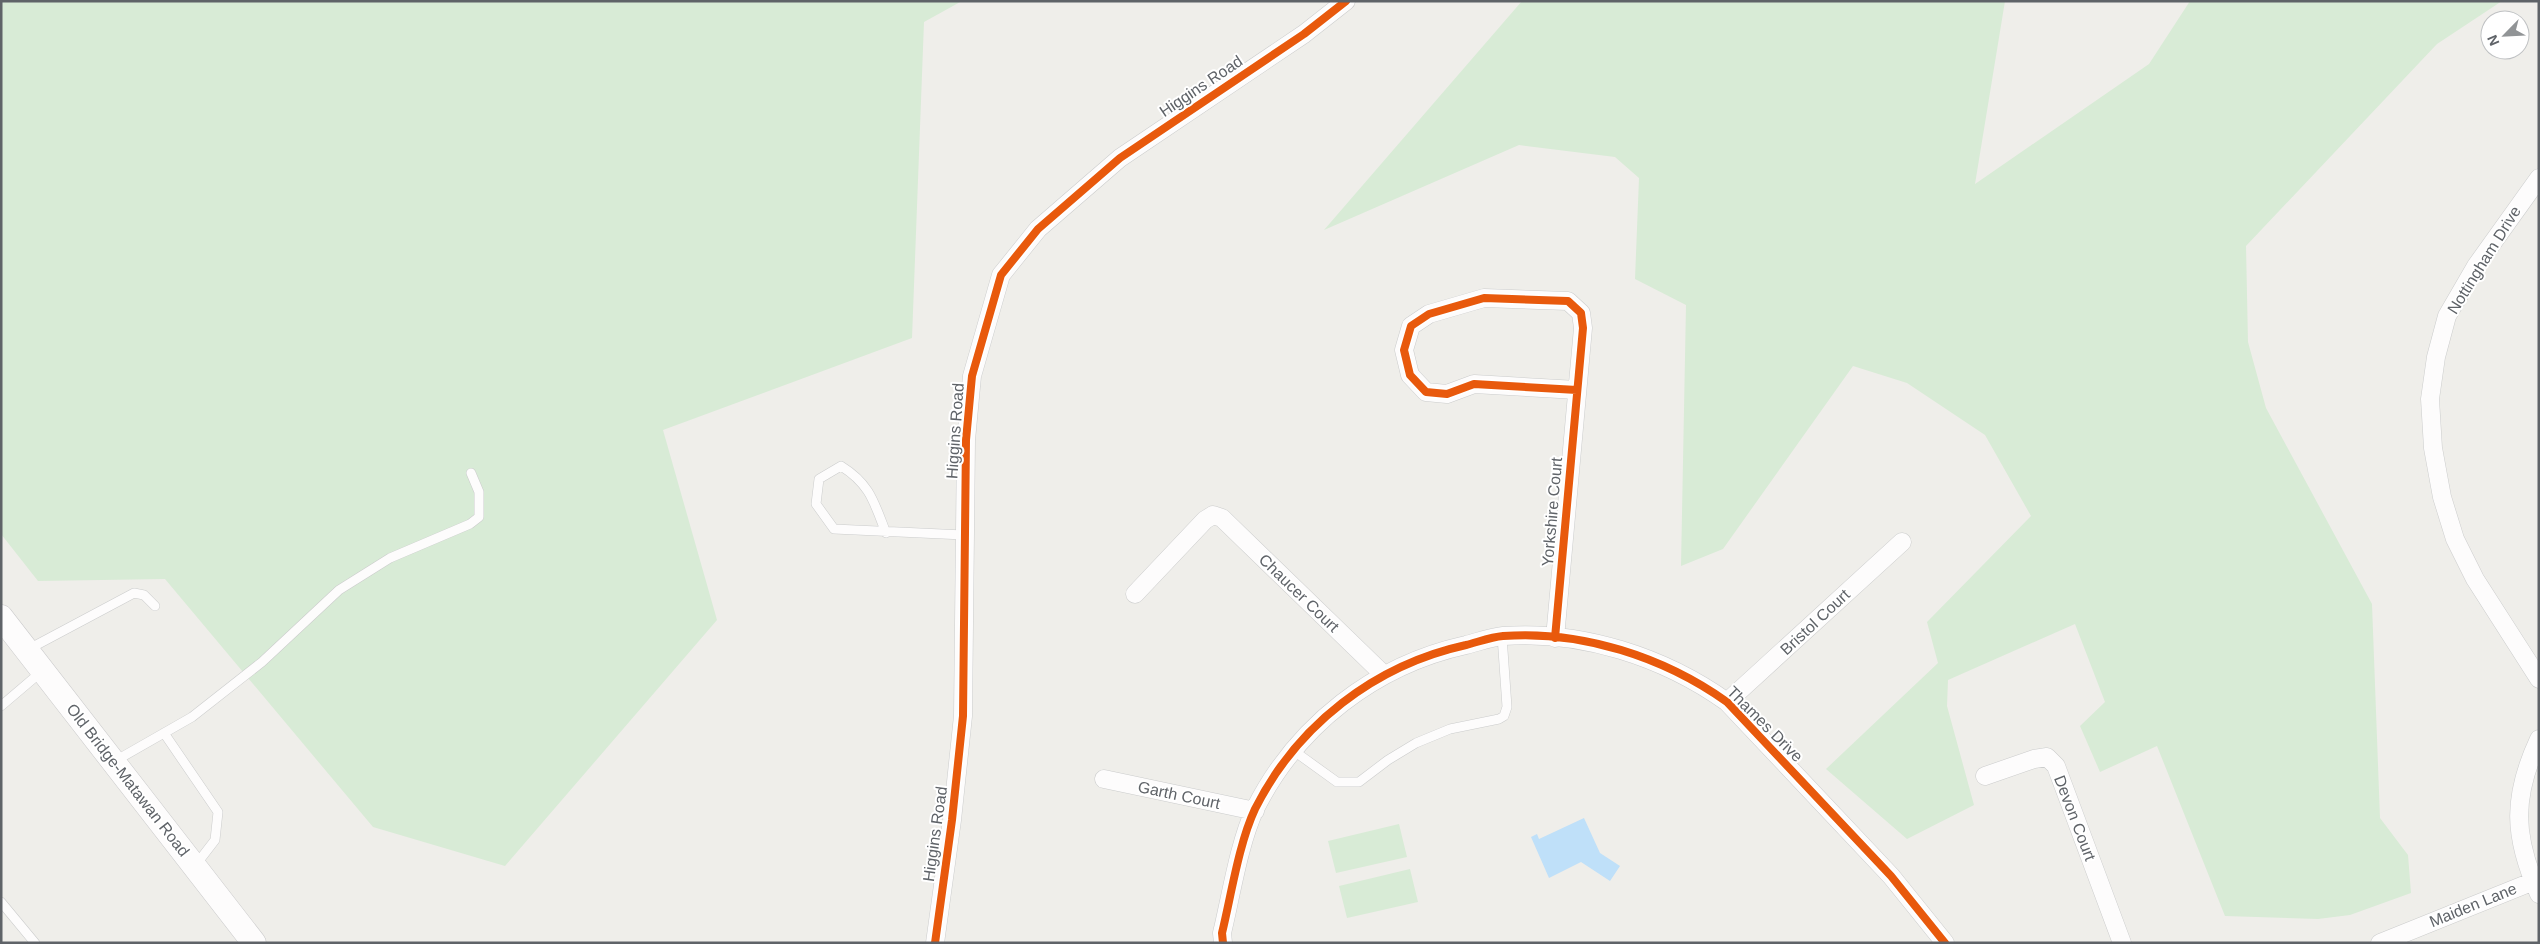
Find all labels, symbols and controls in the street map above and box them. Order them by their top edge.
north arrow [2480,10,2530,60]
text: N [2484,32,2502,48]
street label: Higgins Road [1156,52,1246,120]
street label: Nottingham Drive [2444,203,2524,317]
street label: Higgins Road [943,382,967,480]
street label: Yorkshire Court [1539,456,1565,567]
street label: Chaucer Court [1256,551,1343,636]
street label: Bristol Court [1777,585,1853,658]
street label: Thames Drive [1724,683,1806,765]
street label: Old Bridge-Matawan Road [63,700,193,860]
street label: Devon Court [2051,773,2099,863]
street label: Garth Court [1136,778,1222,812]
street label: Higgins Road [920,785,950,883]
street label: Maiden Lane [2427,880,2519,930]

